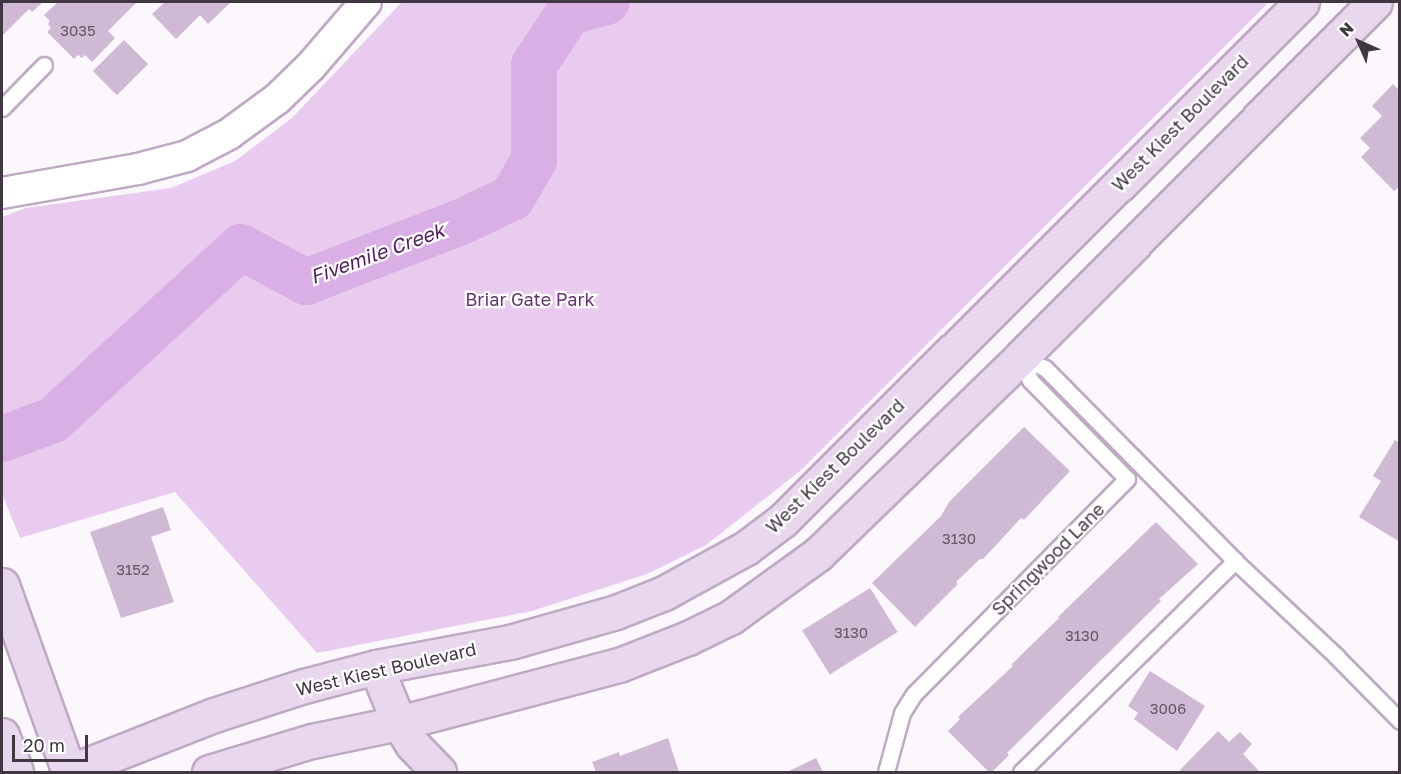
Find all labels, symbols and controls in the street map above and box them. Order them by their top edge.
north arrow [1329,12,1389,72]
text: N [1335,18,1358,41]
house number: 3035 [60,22,96,40]
street label: West Kiest Boulevard [1107,50,1253,196]
water label: Fivemile Creek [307,218,447,288]
park label: Briar Gate Park [465,288,595,310]
street label: West Kiest Boulevard [761,394,909,538]
street label: Springwood Lane [987,498,1109,620]
house number: 3130 [942,530,976,548]
house number: 3152 [116,561,150,579]
house number: 3130 [834,624,868,642]
house number: 3130 [1065,627,1099,645]
street label: West Kiest Boulevard [294,638,478,700]
house number: 3006 [1150,700,1186,718]
scale bar [15,723,92,761]
text: 20 m [23,734,65,756]

